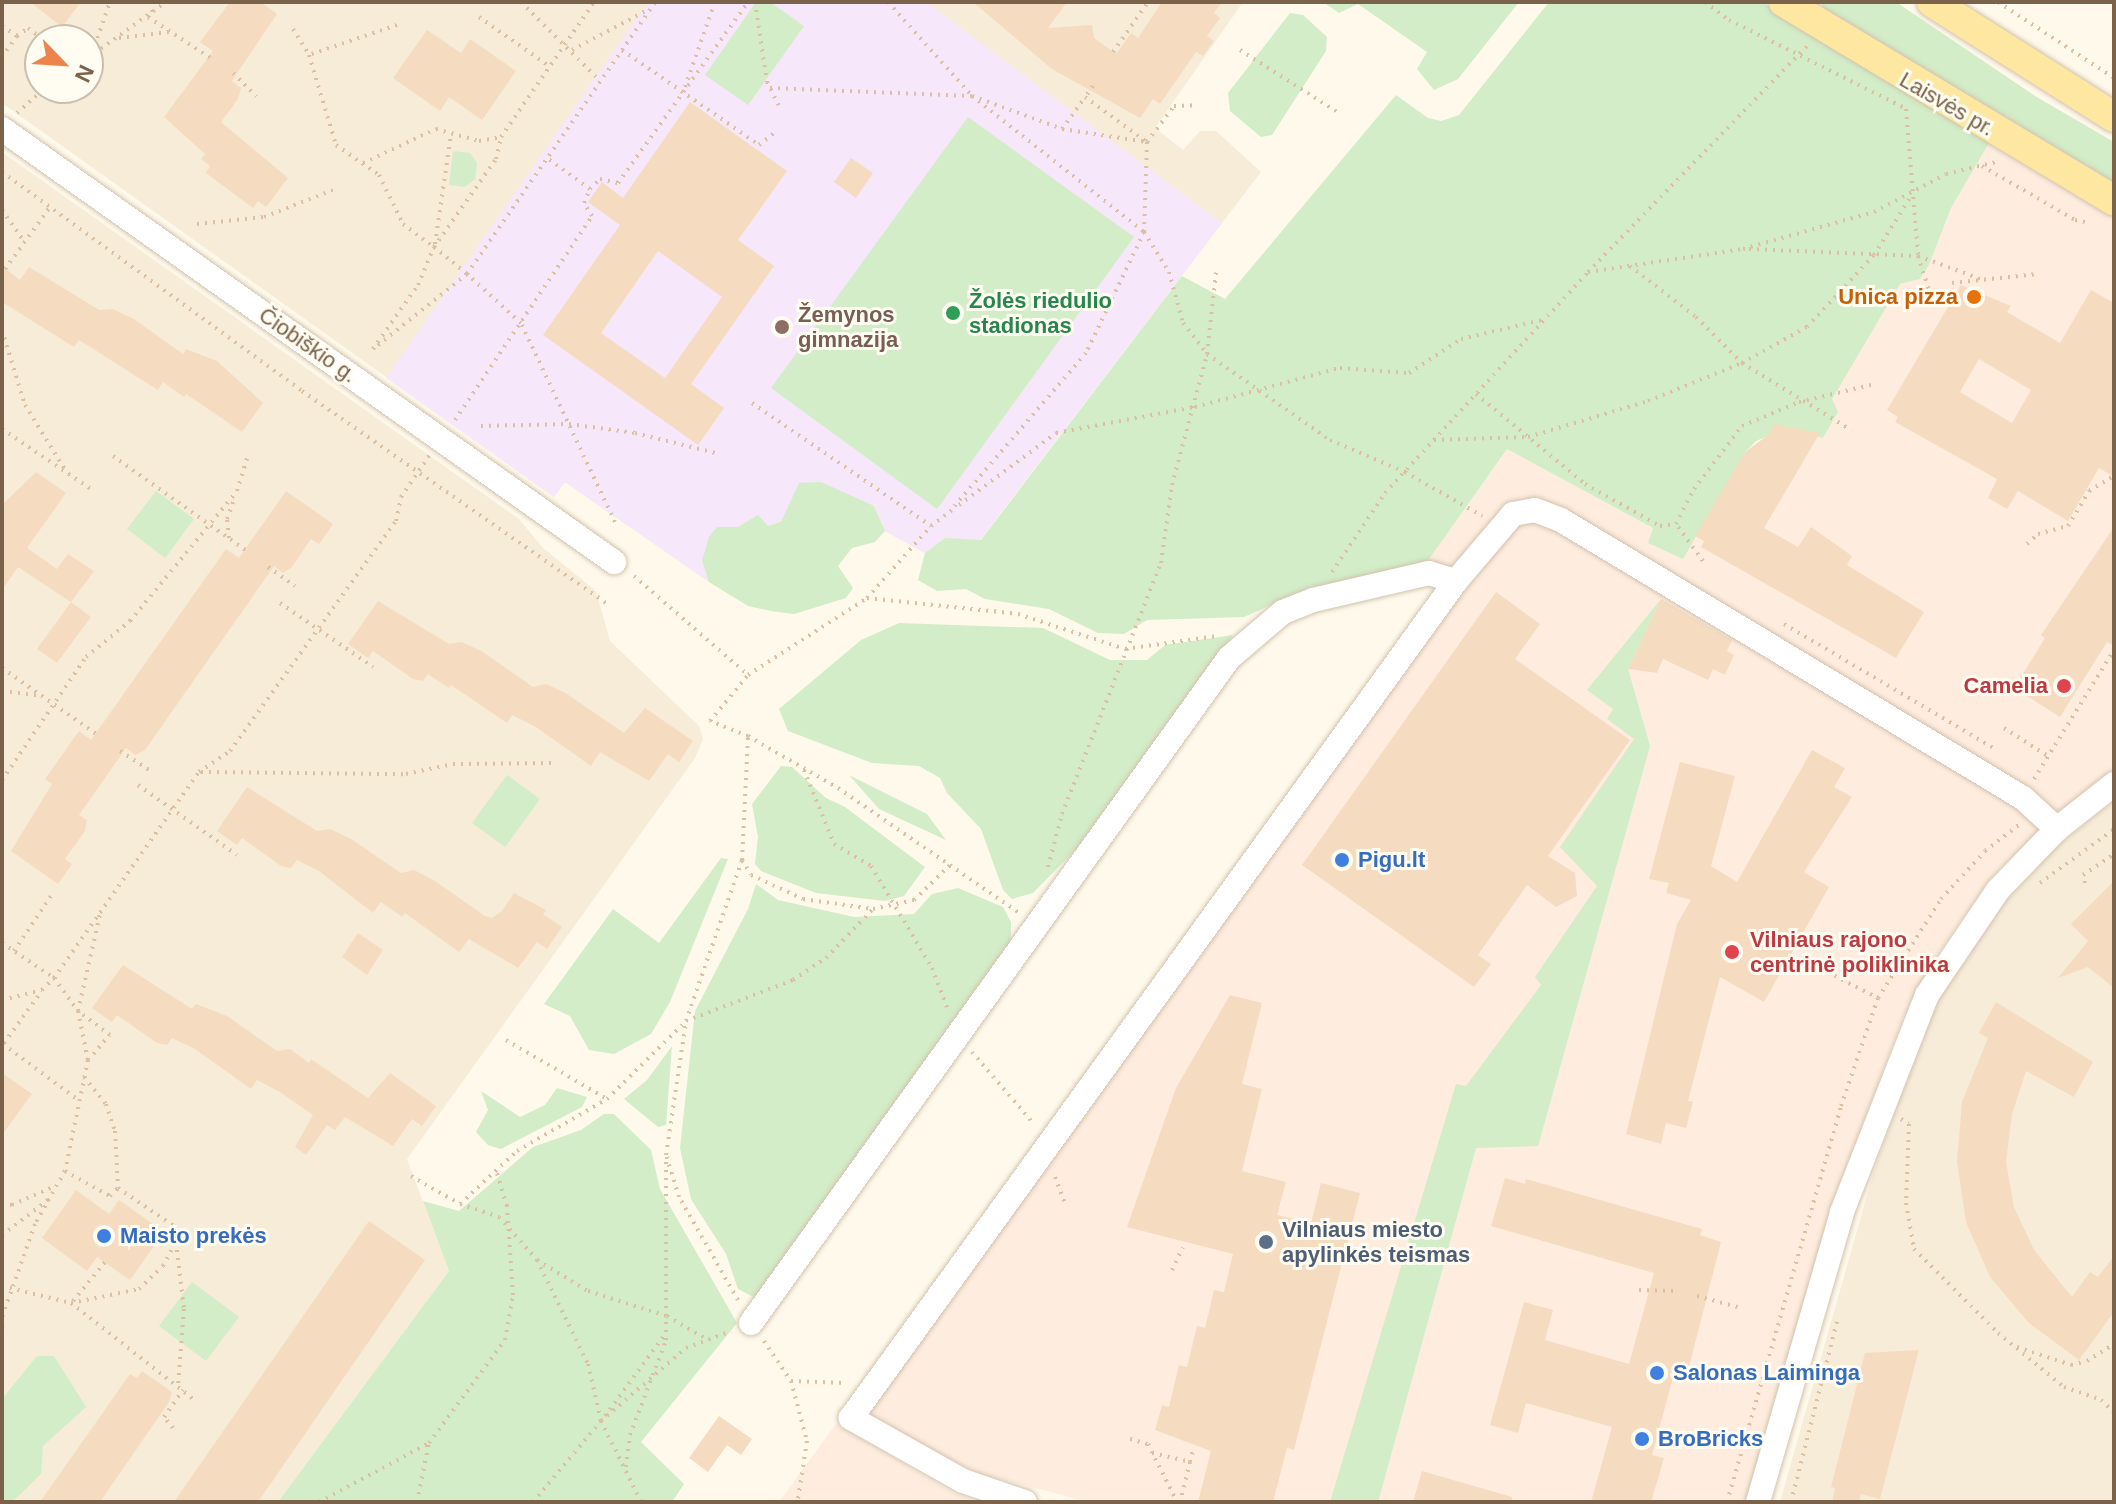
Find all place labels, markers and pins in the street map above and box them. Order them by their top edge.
place label: Unica pizza [1838,284,1958,310]
place label: Žolės riedulio stadionas [969,287,1112,338]
marker: Unica pizza [1965,288,1983,306]
place label: Žemynos gimnazija [798,301,898,352]
marker: Žolės riedulio stadionas [944,304,962,322]
marker: Žemynos gimnazija [773,318,791,336]
place label: Camelia [1964,673,2048,699]
marker: Camelia [2055,677,2073,695]
place label: Pigu.lt [1358,847,1425,873]
marker: Pigu.lt [1333,851,1351,869]
place label: Vilniaus rajono centrinė poliklinika [1750,926,1949,978]
marker: Vilniaus rajono centrinė poliklinika [1721,941,1743,963]
place label: Vilniaus miesto apylinkės teismas [1282,1216,1470,1268]
place label: Maisto prekės [120,1223,267,1249]
marker: Maisto prekės [95,1227,113,1245]
marker: Vilniaus miesto apylinkės teismas [1257,1233,1275,1251]
place label: Salonas Laiminga [1673,1360,1860,1386]
marker: Salonas Laiminga [1648,1364,1666,1382]
place label: BroBricks [1658,1426,1763,1452]
marker: BroBricks [1633,1430,1651,1448]

